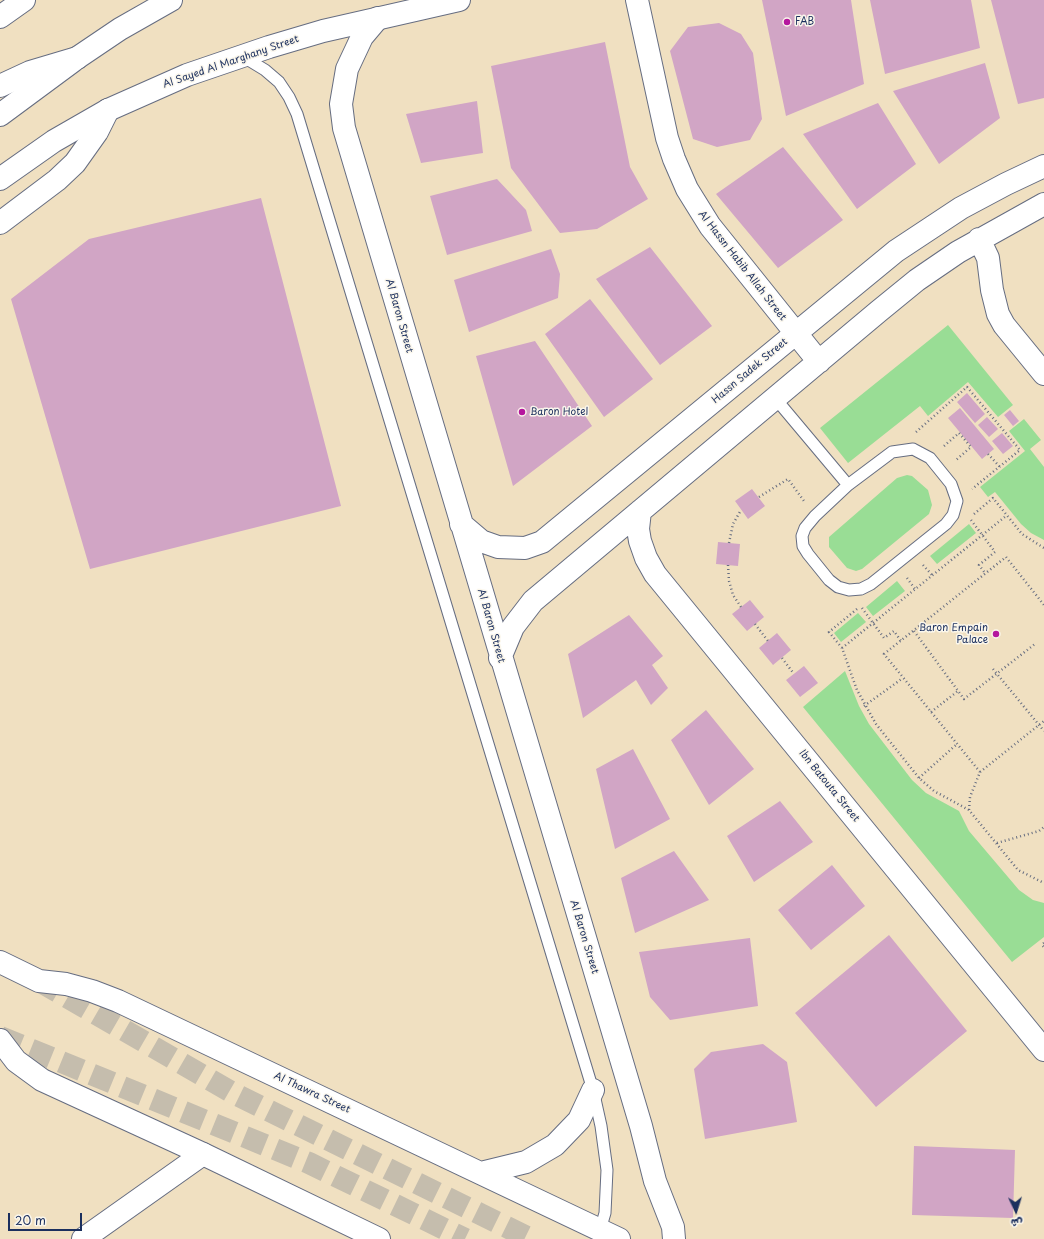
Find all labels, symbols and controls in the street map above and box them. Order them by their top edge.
place label: FAB [795,16,814,28]
marker: FAB [782,17,792,27]
street label: Al Sayed Al Marghany Street [161,33,301,91]
street label: Al Hassn Habib Allah Street [695,209,789,323]
street label: Al Baron Street [383,278,415,354]
street label: Hassn Sadek Street [710,336,790,406]
place label: Baron Hotel [530,406,588,418]
marker: Baron Hotel [517,407,527,417]
street label: Al Baron Street [475,588,507,664]
place label: Baron Empain Palace [919,622,988,646]
marker: Baron Empain Palace [991,629,1001,639]
street label: Ibn Batouta Street [796,747,862,825]
street label: Al Baron Street [567,899,601,975]
street label: Al Thawra Street [272,1070,352,1116]
north arrow [996,1191,1036,1231]
scale bar [10,1205,84,1231]
text: 20 m [15,1211,46,1229]
text: ش [1010,1215,1024,1232]

